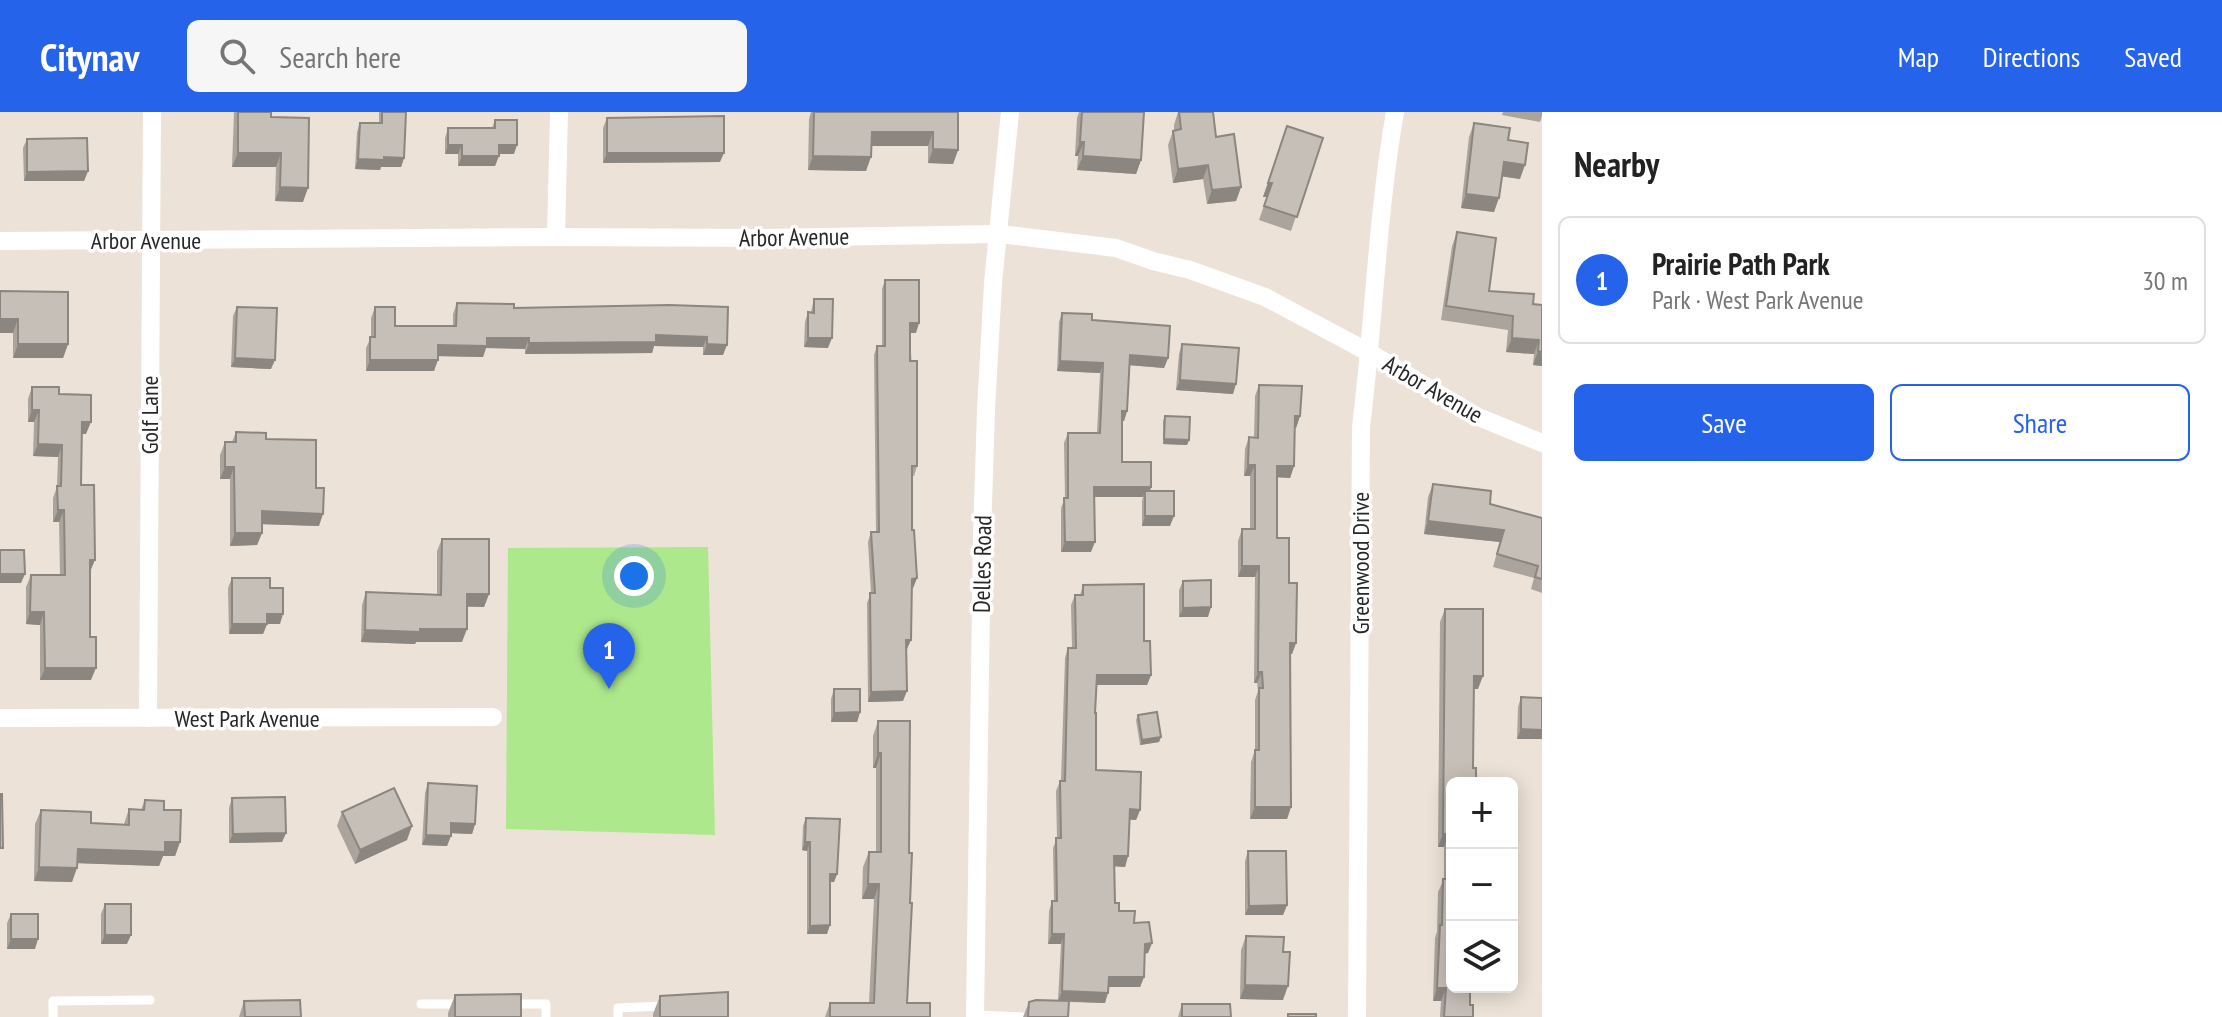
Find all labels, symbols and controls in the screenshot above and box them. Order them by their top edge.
search box [187,20,747,92]
text: Citynav [40,32,139,81]
icon: search [215,34,259,78]
text: Search here [279,37,401,76]
text: Map [1898,38,1939,75]
text: Directions [1983,38,2080,75]
text: Saved [2124,38,2182,75]
text: Nearby [1574,142,1659,186]
street label: Arbor Avenue [739,221,849,253]
street label: Arbor Avenue [91,225,201,256]
text: Prairie Path Park [1652,244,1830,283]
text: 1 [1596,264,1608,297]
text: 30 m [2142,264,2188,297]
text: Park · West Park Avenue [1652,283,1863,316]
street label: Arbor Avenue [1377,348,1489,430]
street label: Golf Lane [134,376,165,454]
button: Save [1574,384,1874,461]
button: Share [1890,384,2190,461]
street label: Greenwood Drive [1345,492,1376,634]
street label: Delles Road [966,515,998,613]
your location [614,556,654,596]
pin: 1 [583,623,635,689]
street label: West Park Avenue [174,703,320,734]
map controls [1446,777,1518,993]
button: + [1446,777,1518,849]
button: − [1446,849,1518,921]
button: layers [1446,921,1518,993]

